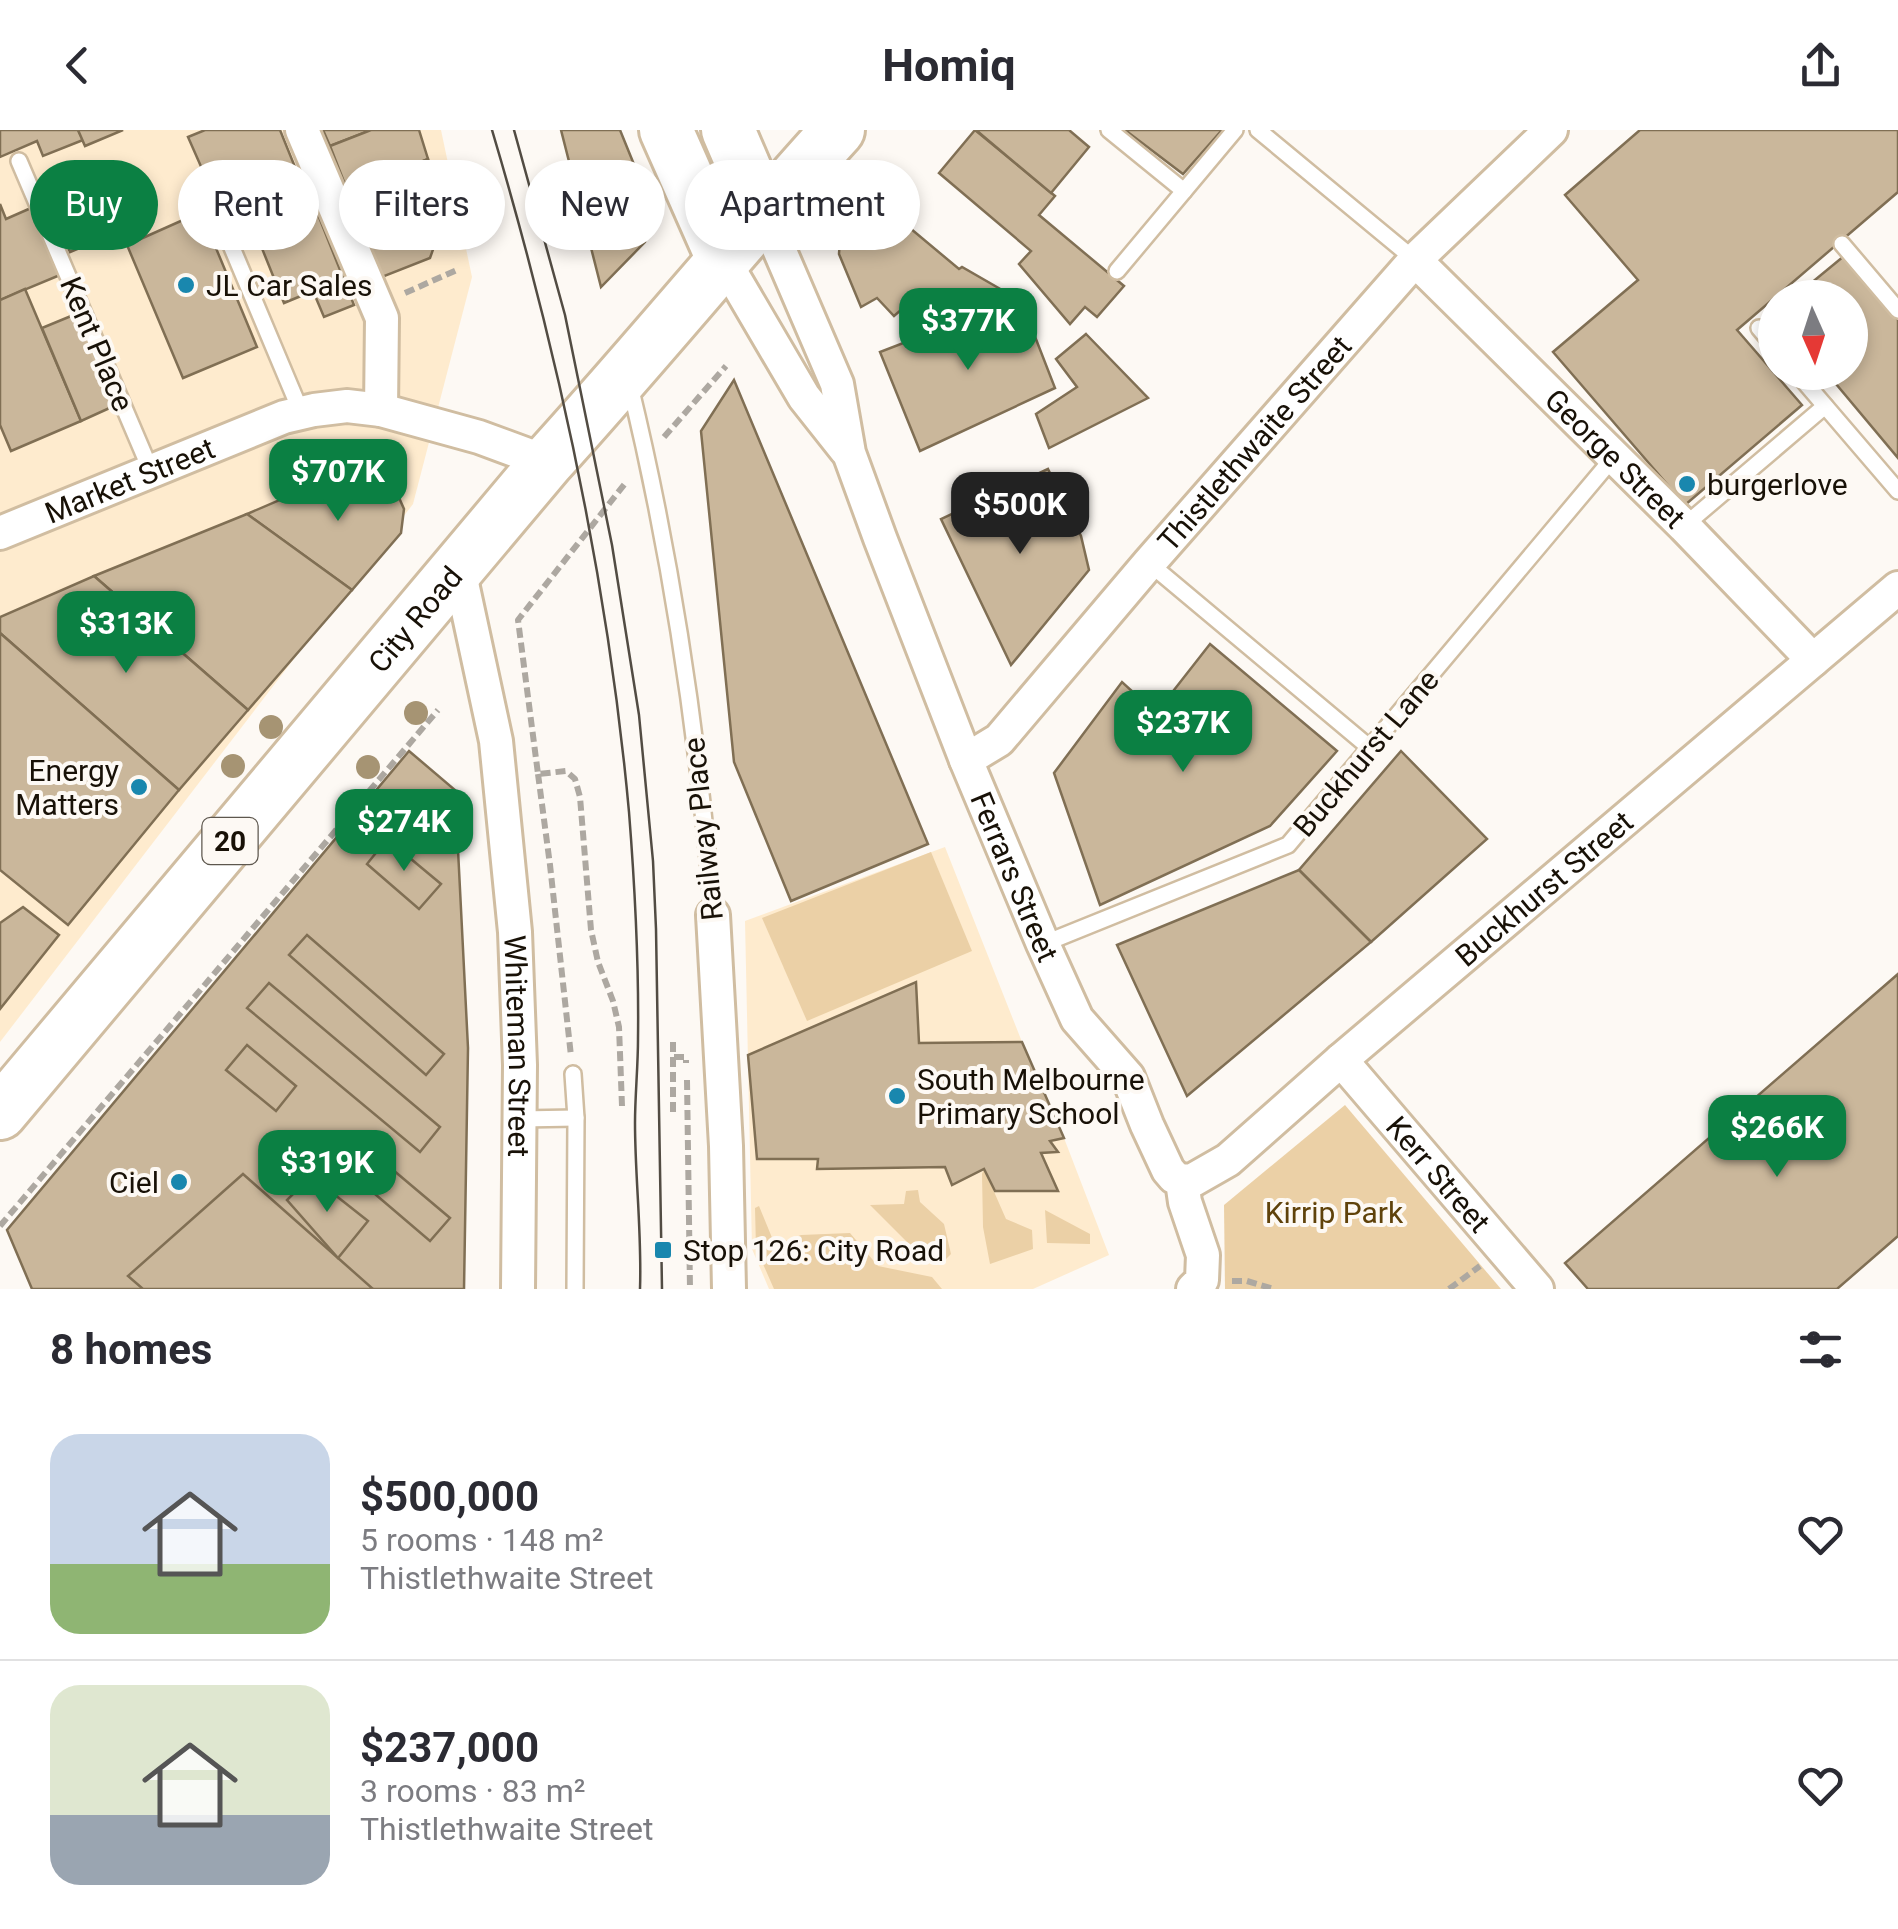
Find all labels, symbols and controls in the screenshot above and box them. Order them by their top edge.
icon: back [50,38,105,93]
icon: share [1793,38,1848,93]
text: Homiq [882,39,1016,92]
chip: Buy [30,160,158,250]
chip: Rent [178,160,319,250]
chip: Filters [339,160,505,250]
chip: New [525,160,665,250]
chip: Apartment [685,160,920,250]
place label: JL Car Sales [206,268,372,303]
street label: Kent Place [53,272,141,416]
marker: JL Car Sales [175,274,197,296]
north arrow [1758,280,1868,390]
map controls [1758,280,1868,390]
pin: $377K [898,288,1038,373]
text: $377K [921,301,1015,339]
street label: Thistlethwaite Street [1150,328,1358,558]
street label: George Street [1538,382,1693,535]
street label: Market Street [40,430,220,530]
pin: $707K [268,439,408,524]
text: $707K [291,452,385,490]
place label: burgerlove [1707,467,1848,502]
pin: $500K [950,472,1090,557]
marker: burgerlove [1676,473,1698,495]
text: $500K [973,485,1067,523]
street label: City Road [361,559,469,679]
pin: $313K [56,591,196,676]
text: $313K [79,604,173,642]
street label: Buckhurst Lane [1286,662,1446,844]
pin: $237K [1113,690,1253,775]
text: $237K [1136,703,1230,741]
street label: Railway Place [676,736,730,922]
place label: Energy Matters [15,753,119,822]
marker: Energy Matters [128,776,150,798]
street label: Ferrars Street [964,787,1066,967]
pin: $274K [334,789,474,874]
text: $274K [357,802,451,840]
street label: Buckhurst Street [1448,803,1640,973]
road number: 20 [202,818,258,864]
street label: Whiteman Street [498,934,538,1157]
place label: South Melbourne Primary School [917,1062,1145,1131]
marker: South Melbourne Primary School [886,1085,908,1107]
pin: $266K [1707,1095,1847,1180]
text: $266K [1730,1108,1824,1146]
street label: Kerr Street [1379,1109,1498,1239]
pin: $319K [257,1130,397,1215]
text: $319K [280,1143,374,1181]
place label: Ciel [109,1165,159,1200]
marker: Ciel [168,1171,190,1193]
park label: Kirrip Park [1265,1195,1404,1230]
place label: Stop 126: City Road [683,1233,944,1268]
marker: Stop 126: City Road [652,1239,674,1261]
icon: filters [1793,1322,1848,1377]
text: 8 homes [50,1325,212,1374]
text: $500,000 [360,1472,539,1521]
icon: home [130,1474,250,1594]
icon: heart [1793,1507,1848,1562]
text: 5 rooms · 148 m² [360,1521,603,1559]
text: Thistlethwaite Street [360,1559,653,1597]
text: $237,000 [360,1723,539,1772]
icon: home [130,1725,250,1845]
icon: heart [1793,1758,1848,1813]
text: 3 rooms · 83 m² [360,1772,585,1810]
text: Thistlethwaite Street [360,1810,653,1848]

